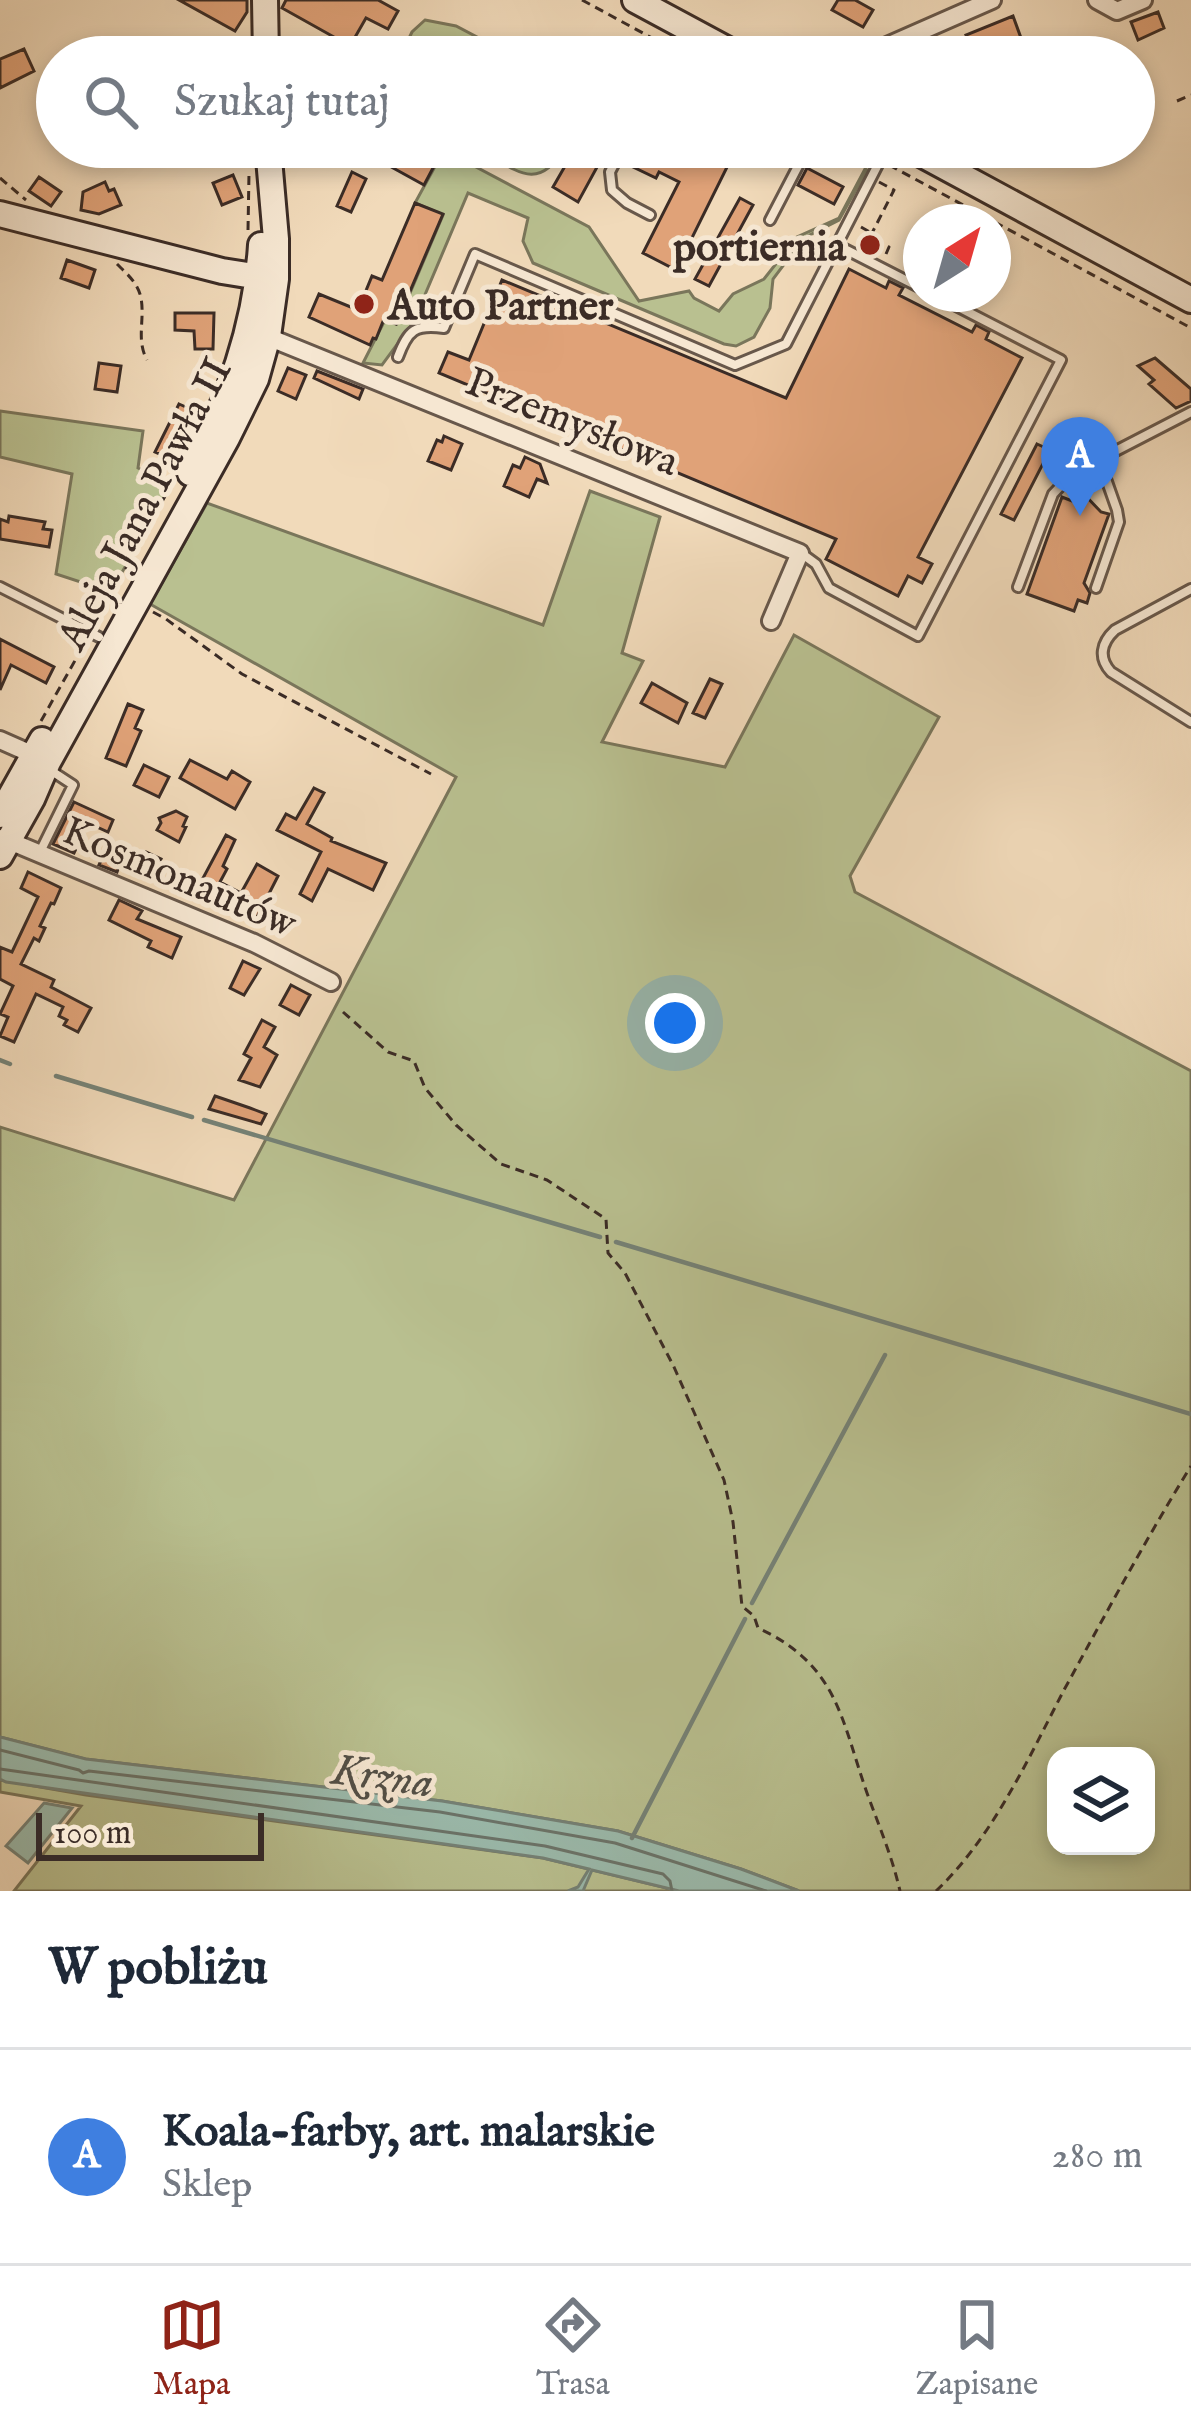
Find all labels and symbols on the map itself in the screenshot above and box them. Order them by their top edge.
north arrow [903,204,1011,312]
place label: portiernia [672,222,847,275]
marker: portiernia [857,232,883,258]
place label: Auto Partner [386,281,614,334]
marker: Auto Partner [351,291,377,317]
street label: Aleja Jana Pawła II [46,349,246,661]
street label: Przemysłowa [457,357,687,490]
pin: A [1041,417,1119,516]
street label: Kosmonautów [54,805,305,952]
your location [645,993,705,1053]
water label: Krzna [326,1742,437,1813]
scale bar [36,1807,264,1860]

